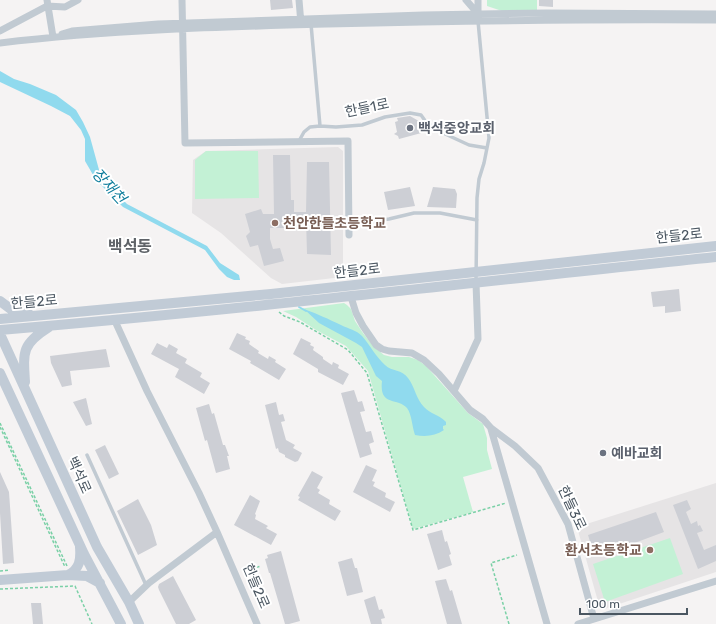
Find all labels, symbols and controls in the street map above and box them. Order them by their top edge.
street label: 한들1로 [343,95,391,121]
place label: 백석중앙교회 [418,120,495,137]
marker: 백석중앙교회 [405,123,415,133]
water label: 장재천 [88,165,131,209]
place label: 천안한들초등학교 [283,215,386,232]
marker: 천안한들초등학교 [270,218,280,228]
street label: 한들2로 [655,225,703,247]
district label: 백석동 [108,237,152,256]
street label: 한들2로 [333,260,381,282]
street label: 한들2로 [10,291,58,313]
place label: 예바교회 [611,445,663,462]
marker: 예바교회 [598,448,608,458]
street label: 백석로 [63,454,95,496]
street label: 한들3로 [554,483,590,533]
place label: 환서초등학교 [565,542,642,559]
marker: 환서초등학교 [645,545,655,555]
street label: 한들2로 [239,561,273,611]
scale bar [580,590,687,616]
text: 100 m [586,597,620,611]

